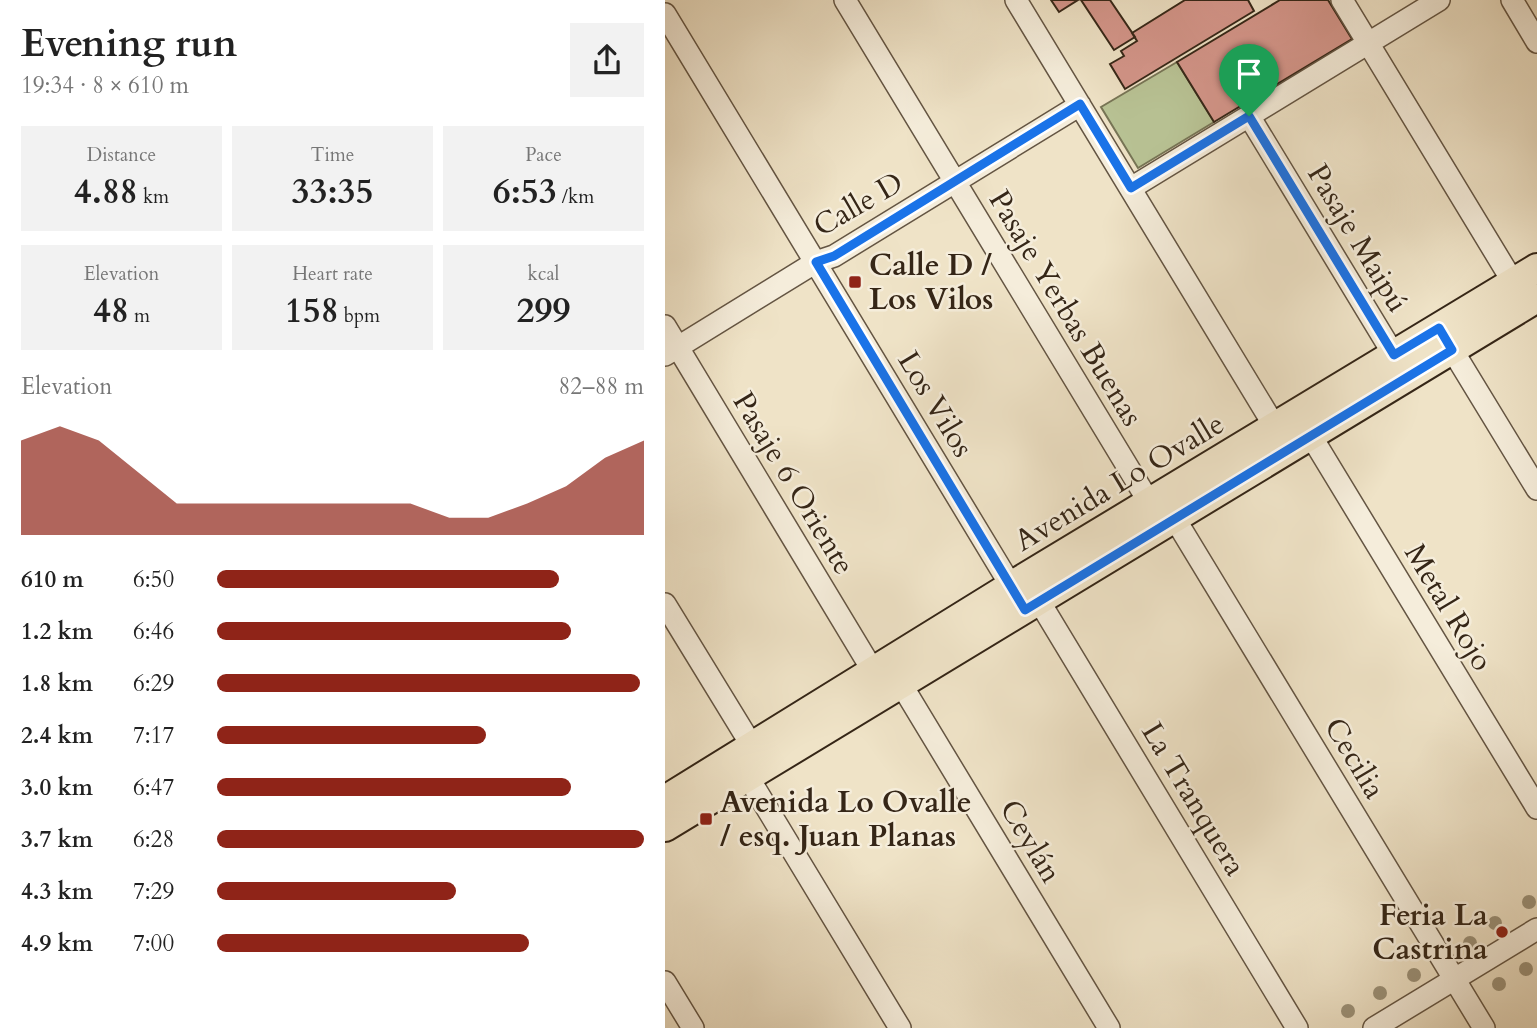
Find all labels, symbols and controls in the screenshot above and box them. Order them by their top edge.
text: Evening run [21,18,237,70]
button: share [570,23,644,97]
pin [1219,44,1279,116]
icon: arrive [1230,55,1268,93]
text: 19:34 · 8 × 610 m [21,70,189,101]
text: Distance [87,142,156,168]
text: Time [311,142,354,168]
text: Pace [525,142,562,168]
street label: Pasaje Maipú [1297,157,1418,320]
street label: Calle D [806,162,911,246]
text: 4.88 [74,168,138,216]
text: 33:35 [292,168,373,216]
text: 6:53 [493,168,557,216]
street label: Pasaje Yerbas Buenas [979,183,1152,434]
text: km [138,184,169,210]
text: /km [557,184,594,210]
place label: Calle D / Los Vilos [869,245,993,320]
text: Elevation [84,261,159,287]
text: Heart rate [292,261,373,287]
text: kcal [528,261,559,287]
marker: Calle D / Los Vilos [847,274,863,290]
text: 48 [93,287,129,335]
text: 158 [285,287,339,335]
text: 299 [517,287,570,335]
text: m [129,303,150,329]
text: bpm [339,303,380,329]
street label: Los Vilos [888,344,983,465]
text: Elevation [21,371,112,402]
text: 82–88 m [559,371,644,402]
street label: Pasaje 6 Oriente [723,384,864,582]
street label: Avenida Lo Ovalle [1007,404,1232,561]
street label: Metal Rojo [1395,536,1503,679]
text: 610 m [21,564,84,595]
text: 6:50 [133,564,174,595]
text: 1.2 km [21,616,93,647]
text: 6:46 [133,616,174,647]
text: 1.8 km [21,668,93,699]
text: 6:29 [133,668,174,699]
street label: Cecilia [1314,710,1395,806]
street label: La Tranquera [1132,715,1255,884]
text: 2.4 km [21,720,93,751]
text: 7:17 [133,720,174,751]
text: 3.0 km [21,772,93,803]
text: 6:47 [133,772,174,803]
place label: Avenida Lo Ovalle / esq. Juan Planas [720,782,972,857]
street label: Ceylán [990,792,1071,890]
marker: Avenida Lo Ovalle / esq. Juan Planas [698,811,714,827]
text: 3.7 km [21,824,93,855]
text: 6:28 [133,824,174,855]
text: 4.3 km [21,876,93,907]
text: 7:29 [133,876,174,907]
place label: Feria La Castrina [1372,895,1488,970]
marker: Feria La Castrina [1494,924,1510,940]
text: 4.9 km [21,928,93,959]
text: 7:00 [133,928,174,959]

